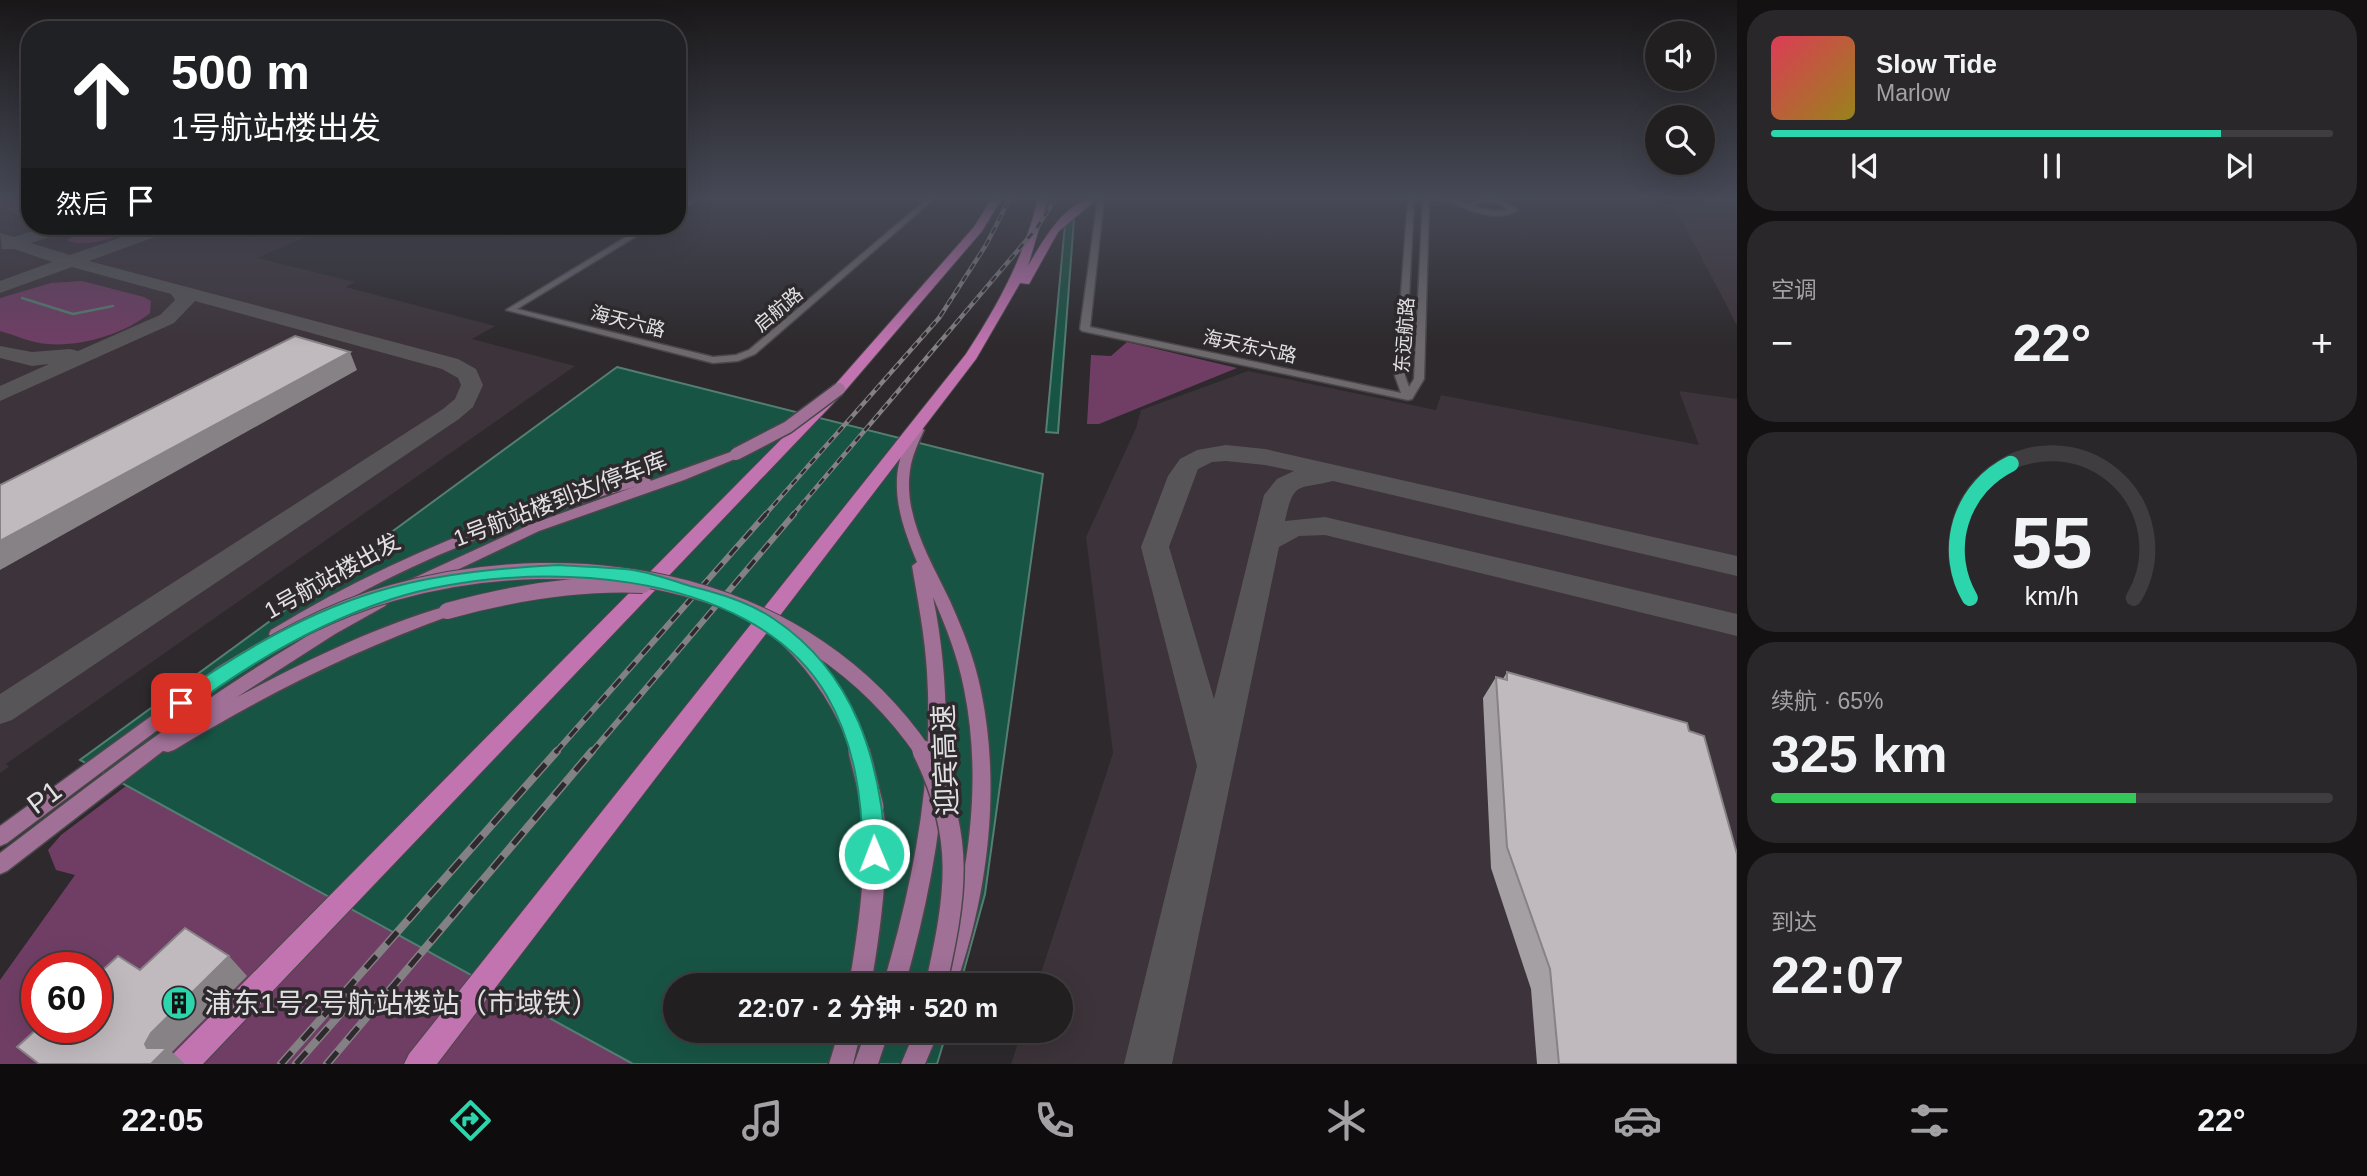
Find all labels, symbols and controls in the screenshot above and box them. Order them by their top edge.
map controls [1645,21,1715,175]
button: sound [1645,21,1715,91]
text: 500 m [171,45,310,99]
icon: ahead [56,49,147,140]
text: Slow Tide [1876,49,1997,79]
text: Marlow [1876,80,1950,106]
button: search [1645,105,1715,175]
text: 1号航站楼出发 [171,110,381,146]
icon: previous [1846,147,1884,185]
icon: pause [2033,147,2071,185]
icon: next [2220,147,2258,185]
icon: arrive [122,182,160,220]
text: 然后 [56,189,108,219]
text: 空调 [1771,277,1817,303]
street label: 启航路 [750,283,807,336]
street label: 东远航路 [1391,296,1418,374]
street label: 海天六路 [588,302,667,341]
text: 22° [2013,314,2091,372]
text: − [1771,322,1793,364]
text: + [2311,322,2333,364]
street label: 海天东六路 [1201,326,1299,367]
street label: 1号航站楼到达/停车库 [450,446,670,552]
text: 55 [2012,502,2092,583]
street label: 1号航站楼出发 [260,528,404,624]
text: km/h [2025,582,2079,610]
pin [151,673,211,733]
icon: arrive [162,684,200,722]
text: 续航 · 65% [1771,688,1883,714]
street label: 迎宾高速 [928,703,963,816]
text: 325 km [1771,725,1947,783]
street label: P1 [21,775,67,820]
position arrow [837,817,911,891]
text: 到达 [1771,909,1817,935]
text: 22:07 [1771,946,1904,1004]
speed limit sign: 60 [21,952,112,1043]
building icon: 浦东1号2号航站楼站（市域铁） [160,984,198,1022]
place label: 浦东1号2号航站楼站（市域铁） [204,988,599,1019]
text: 22:07 · 2 分钟 · 520 m [738,993,998,1023]
icon: directions [446,1096,495,1145]
icon: music [738,1096,787,1145]
icon: phone [1030,1096,1079,1145]
icon: climate [1322,1096,1371,1145]
icon: car [1613,1096,1662,1145]
icon: filters [1905,1096,1954,1145]
text: 22:05 [121,1102,203,1138]
text: 22° [2197,1102,2246,1138]

